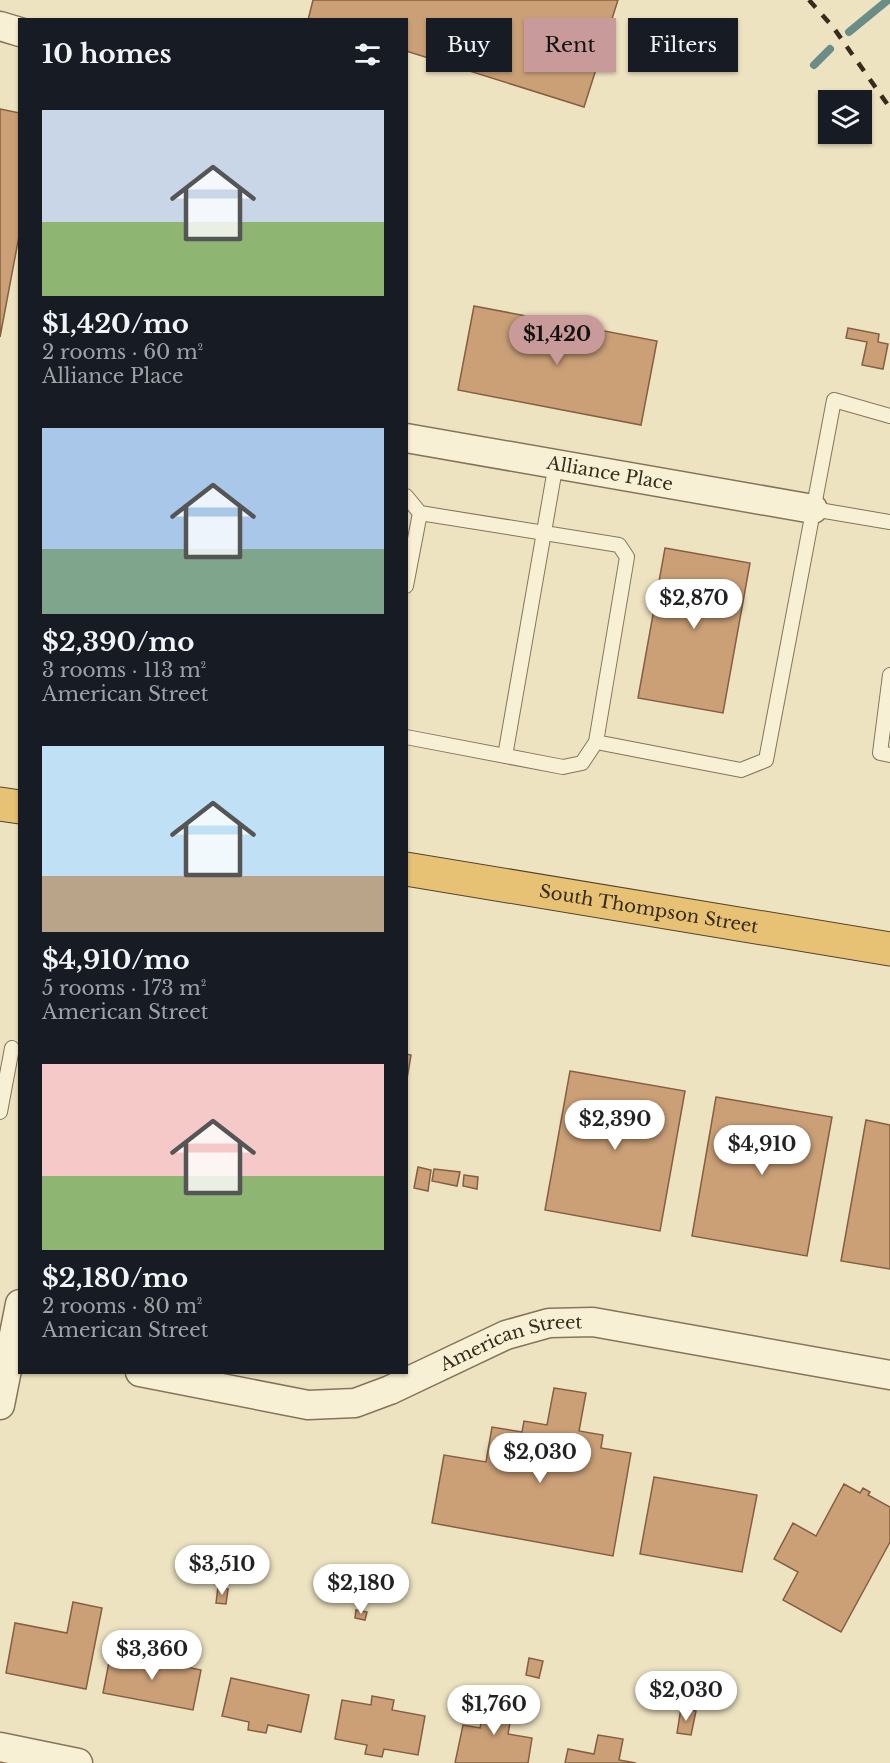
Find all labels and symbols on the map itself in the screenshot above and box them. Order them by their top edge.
pin: $1,420 [508,315,606,366]
street label: Alliance Place [544,452,675,495]
pin: $2,870 [645,579,743,630]
street label: South Thompson Street [538,880,760,938]
pin: $2,390 [566,1100,664,1151]
pin: $4,910 [713,1125,811,1176]
street label: American Street [435,1311,583,1376]
pin: $2,030 [491,1433,589,1484]
pin: $3,510 [173,1545,271,1596]
pin: $2,180 [312,1564,410,1615]
pin: $3,360 [103,1630,201,1681]
pin: $2,030 [637,1671,735,1722]
pin: $1,760 [445,1685,543,1736]

